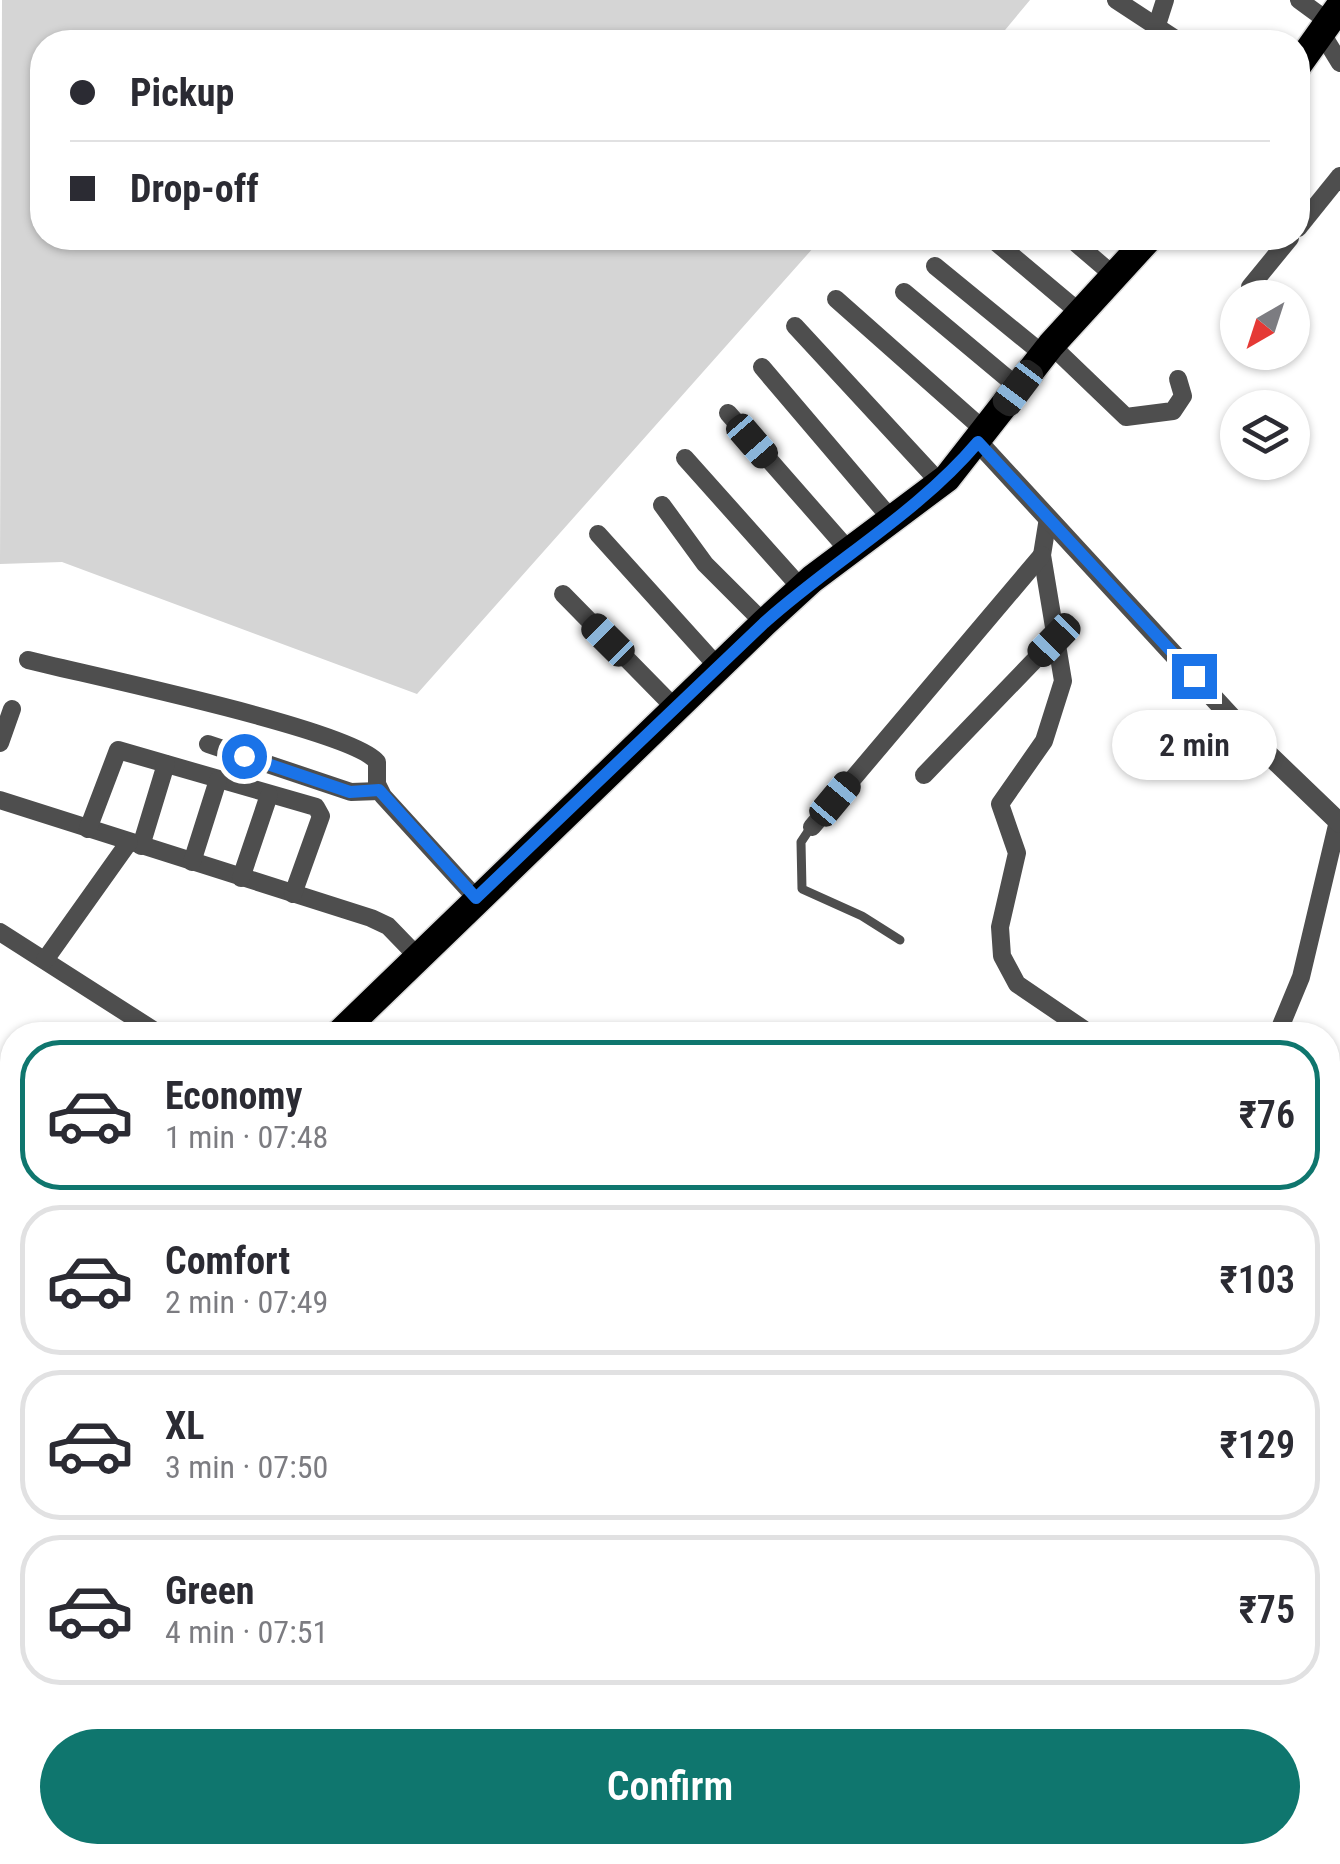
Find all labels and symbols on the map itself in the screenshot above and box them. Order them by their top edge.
north arrow [1220,280,1310,370]
car [988,355,1048,421]
car [721,409,783,473]
car [576,608,640,672]
car [1022,608,1086,672]
route end [1172,654,1217,699]
callout: 2 min [1112,711,1276,781]
route start [222,734,267,779]
car [804,766,866,832]

